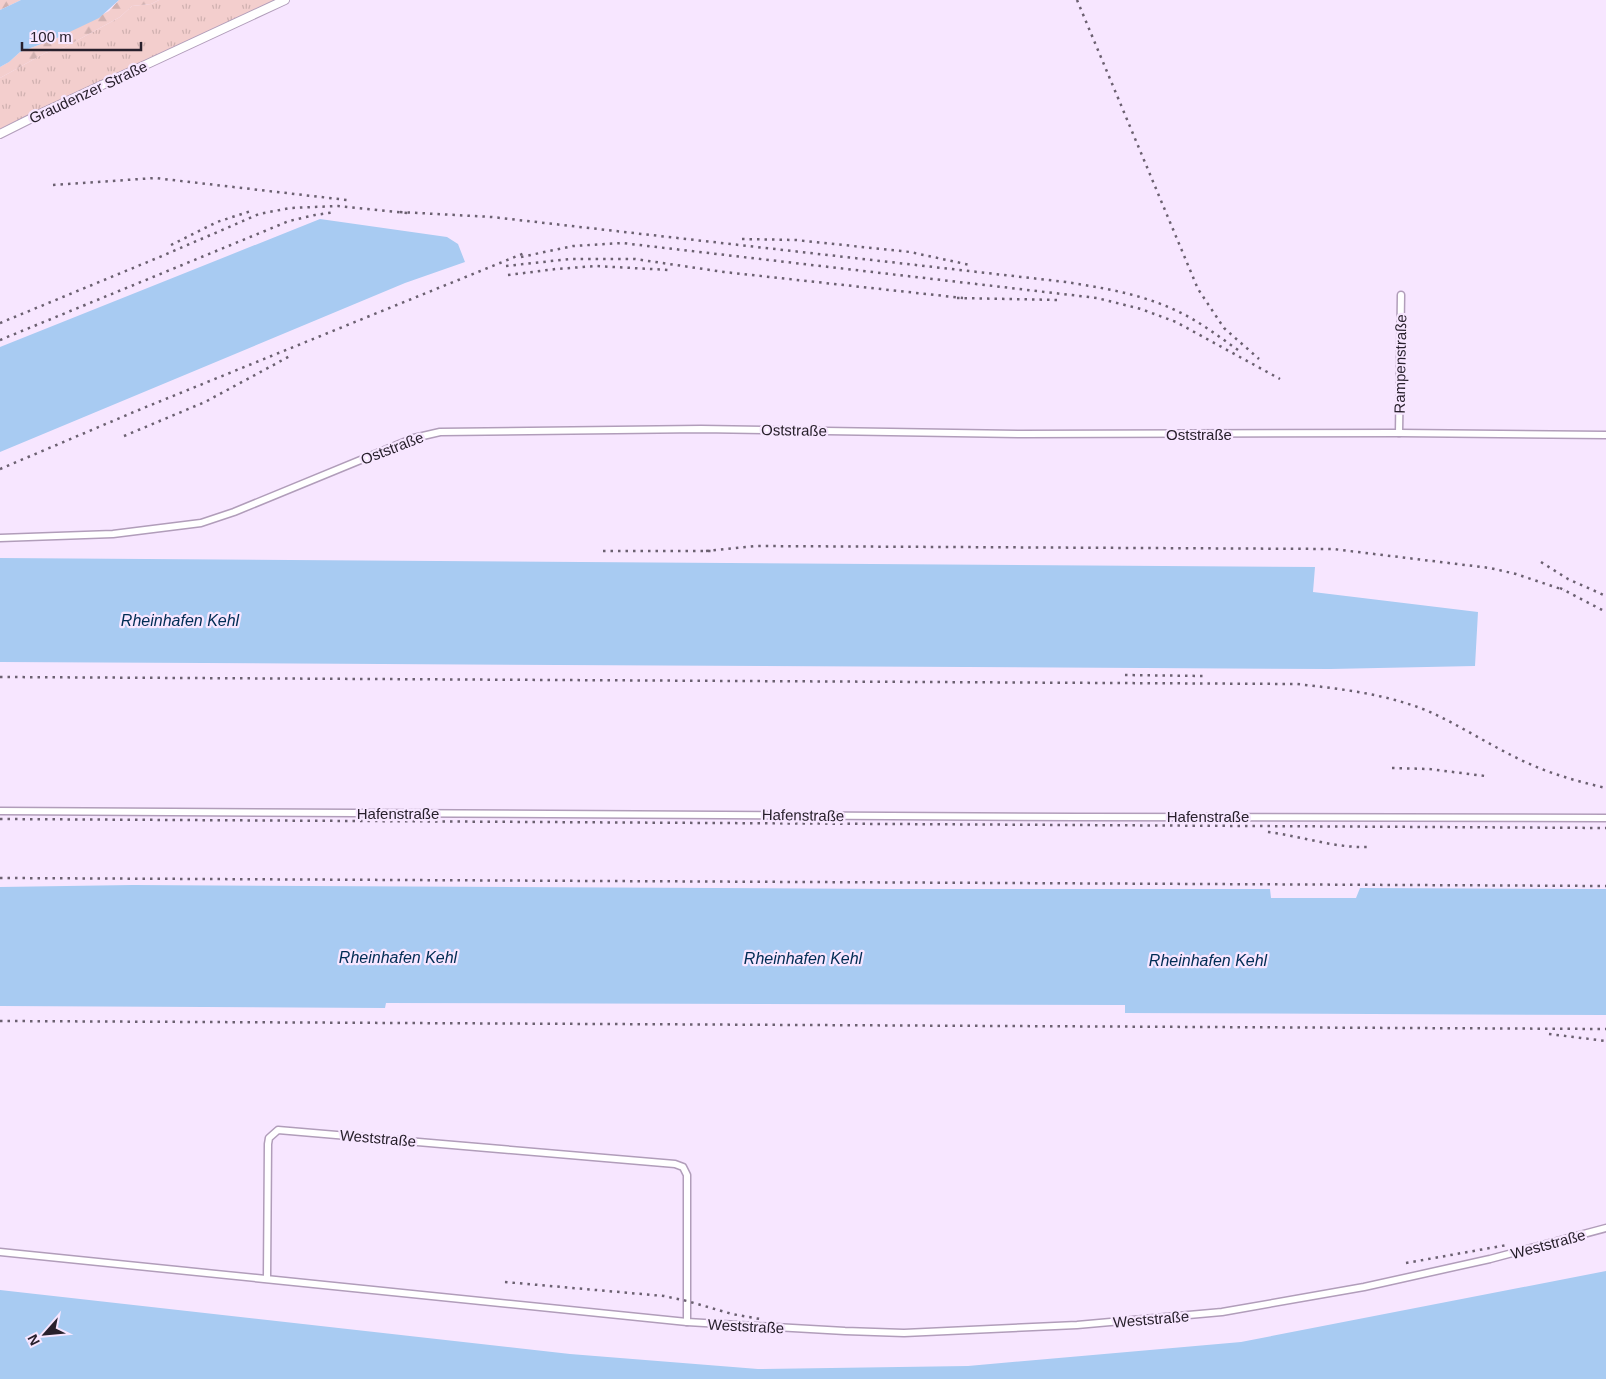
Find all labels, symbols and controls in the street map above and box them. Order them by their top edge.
scale bar [22,20,141,52]
text: 100 m [30,28,72,45]
street label: Graudenzer Straße [26,57,150,127]
street label: Rampenstraße [1391,314,1409,414]
street label: Oststraße [761,421,827,439]
street label: Oststraße [1166,426,1232,443]
street label: Oststraße [358,428,426,468]
water label: Rheinhafen Kehl [121,612,240,629]
street label: Hafenstraße [357,805,439,822]
street label: Hafenstraße [762,806,844,824]
street label: Hafenstraße [1167,808,1249,825]
water label: Rheinhafen Kehl [339,949,458,966]
water label: Rheinhafen Kehl [744,950,863,967]
water label: Rheinhafen Kehl [1149,952,1268,969]
street label: Weststraße [339,1126,417,1150]
street label: Weststraße [1509,1226,1587,1262]
street label: Weststraße [1112,1307,1190,1331]
north arrow [20,1309,70,1359]
street label: Weststraße [707,1316,785,1336]
text: N [24,1332,43,1348]

